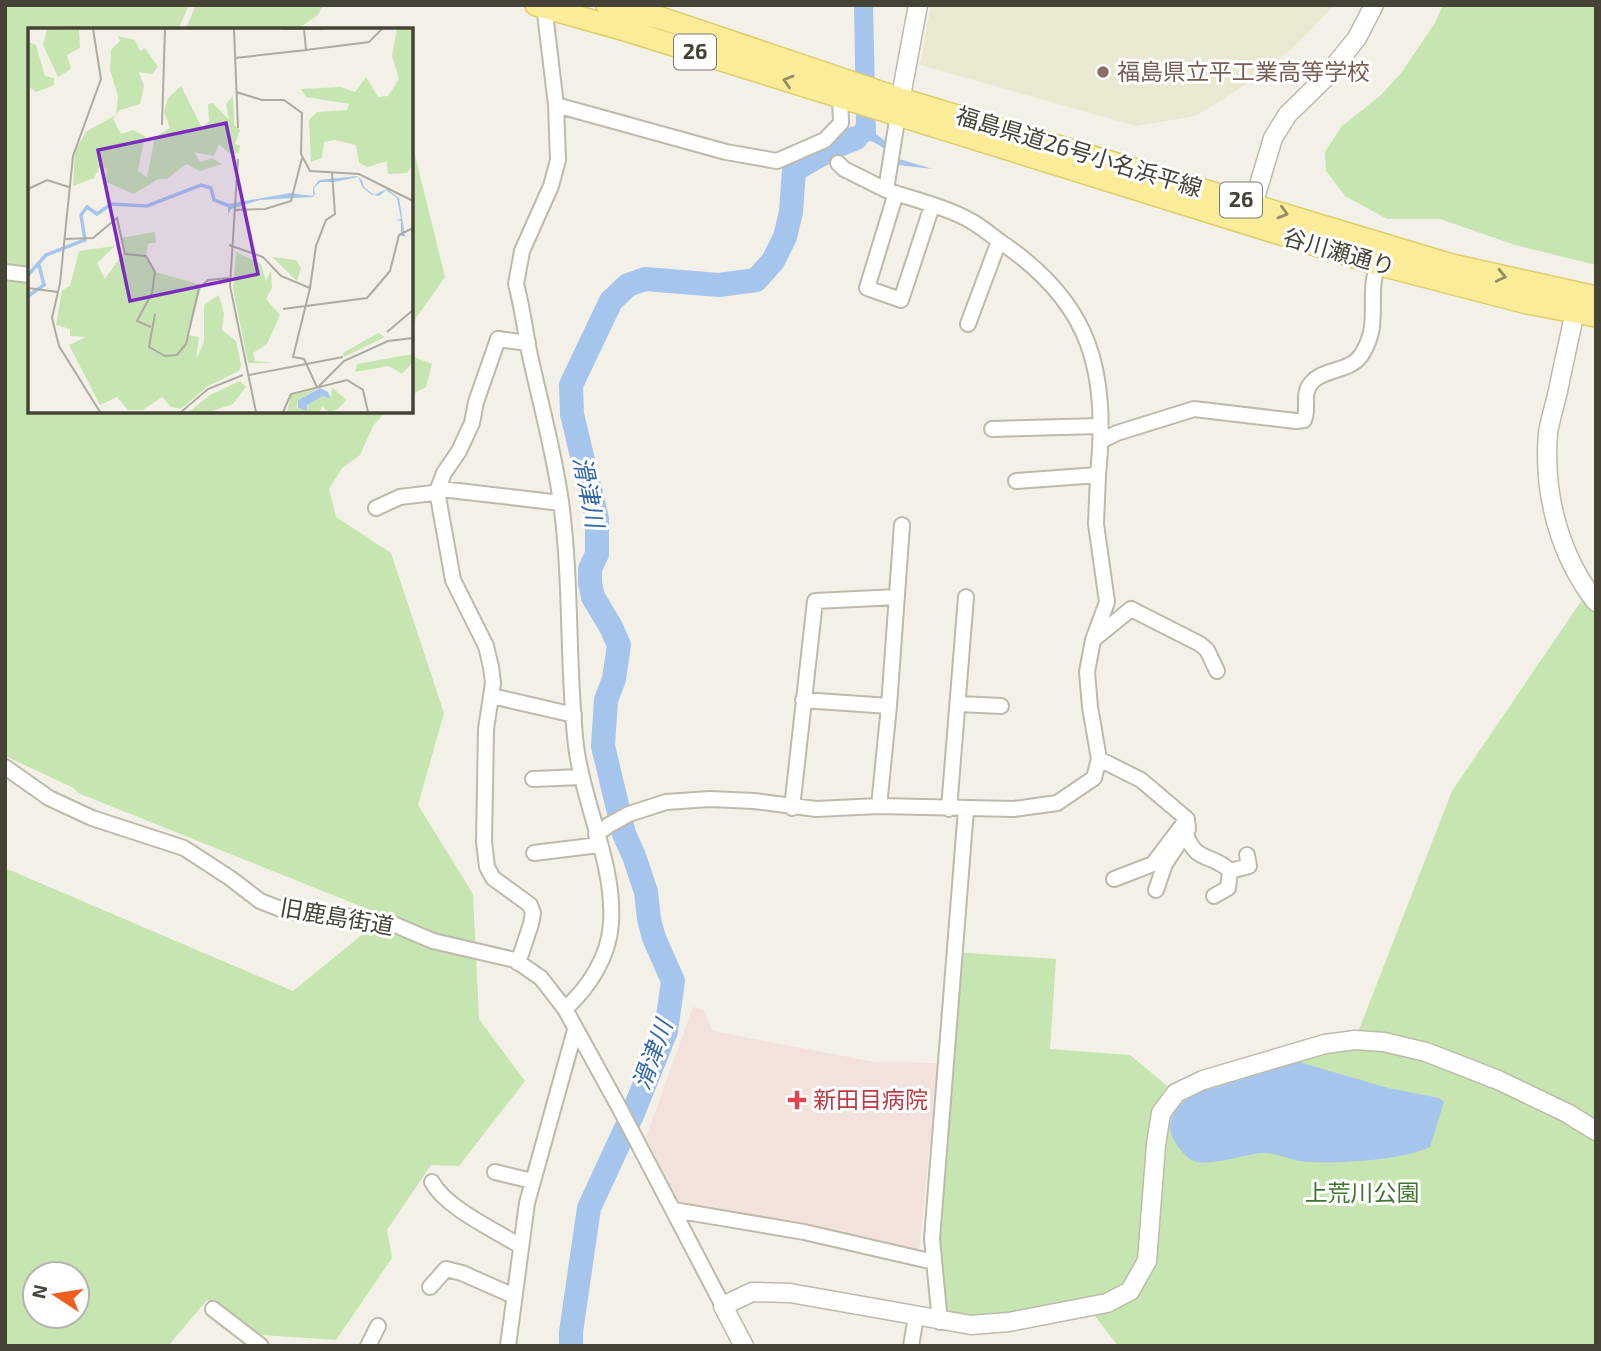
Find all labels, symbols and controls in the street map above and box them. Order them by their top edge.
inset map [28,28,413,413]
road number: 26 [674,34,716,70]
place label: 福島県立平工業高等学校 [1117,57,1370,85]
marker: 福島県立平工業高等学校 [1095,64,1111,80]
one-way arrow [782,74,794,89]
street label: 福島県道26号小名浜平線 [953,100,1206,202]
road number: 26 [1220,182,1262,218]
one-way arrow [1276,205,1288,219]
street label: 谷川瀬通り [1280,222,1398,280]
one-way arrow [1495,268,1507,282]
water label: 滑津川 [568,454,611,533]
street label: 旧鹿島街道 [278,892,396,940]
water label: 滑津川 [626,1013,679,1093]
place label: 新田目病院 [813,1085,928,1113]
marker: 新田目病院 [787,1090,807,1110]
park label: 上荒川公園 [1305,1178,1420,1206]
north arrow [21,1260,91,1330]
text: N [26,1282,52,1300]

